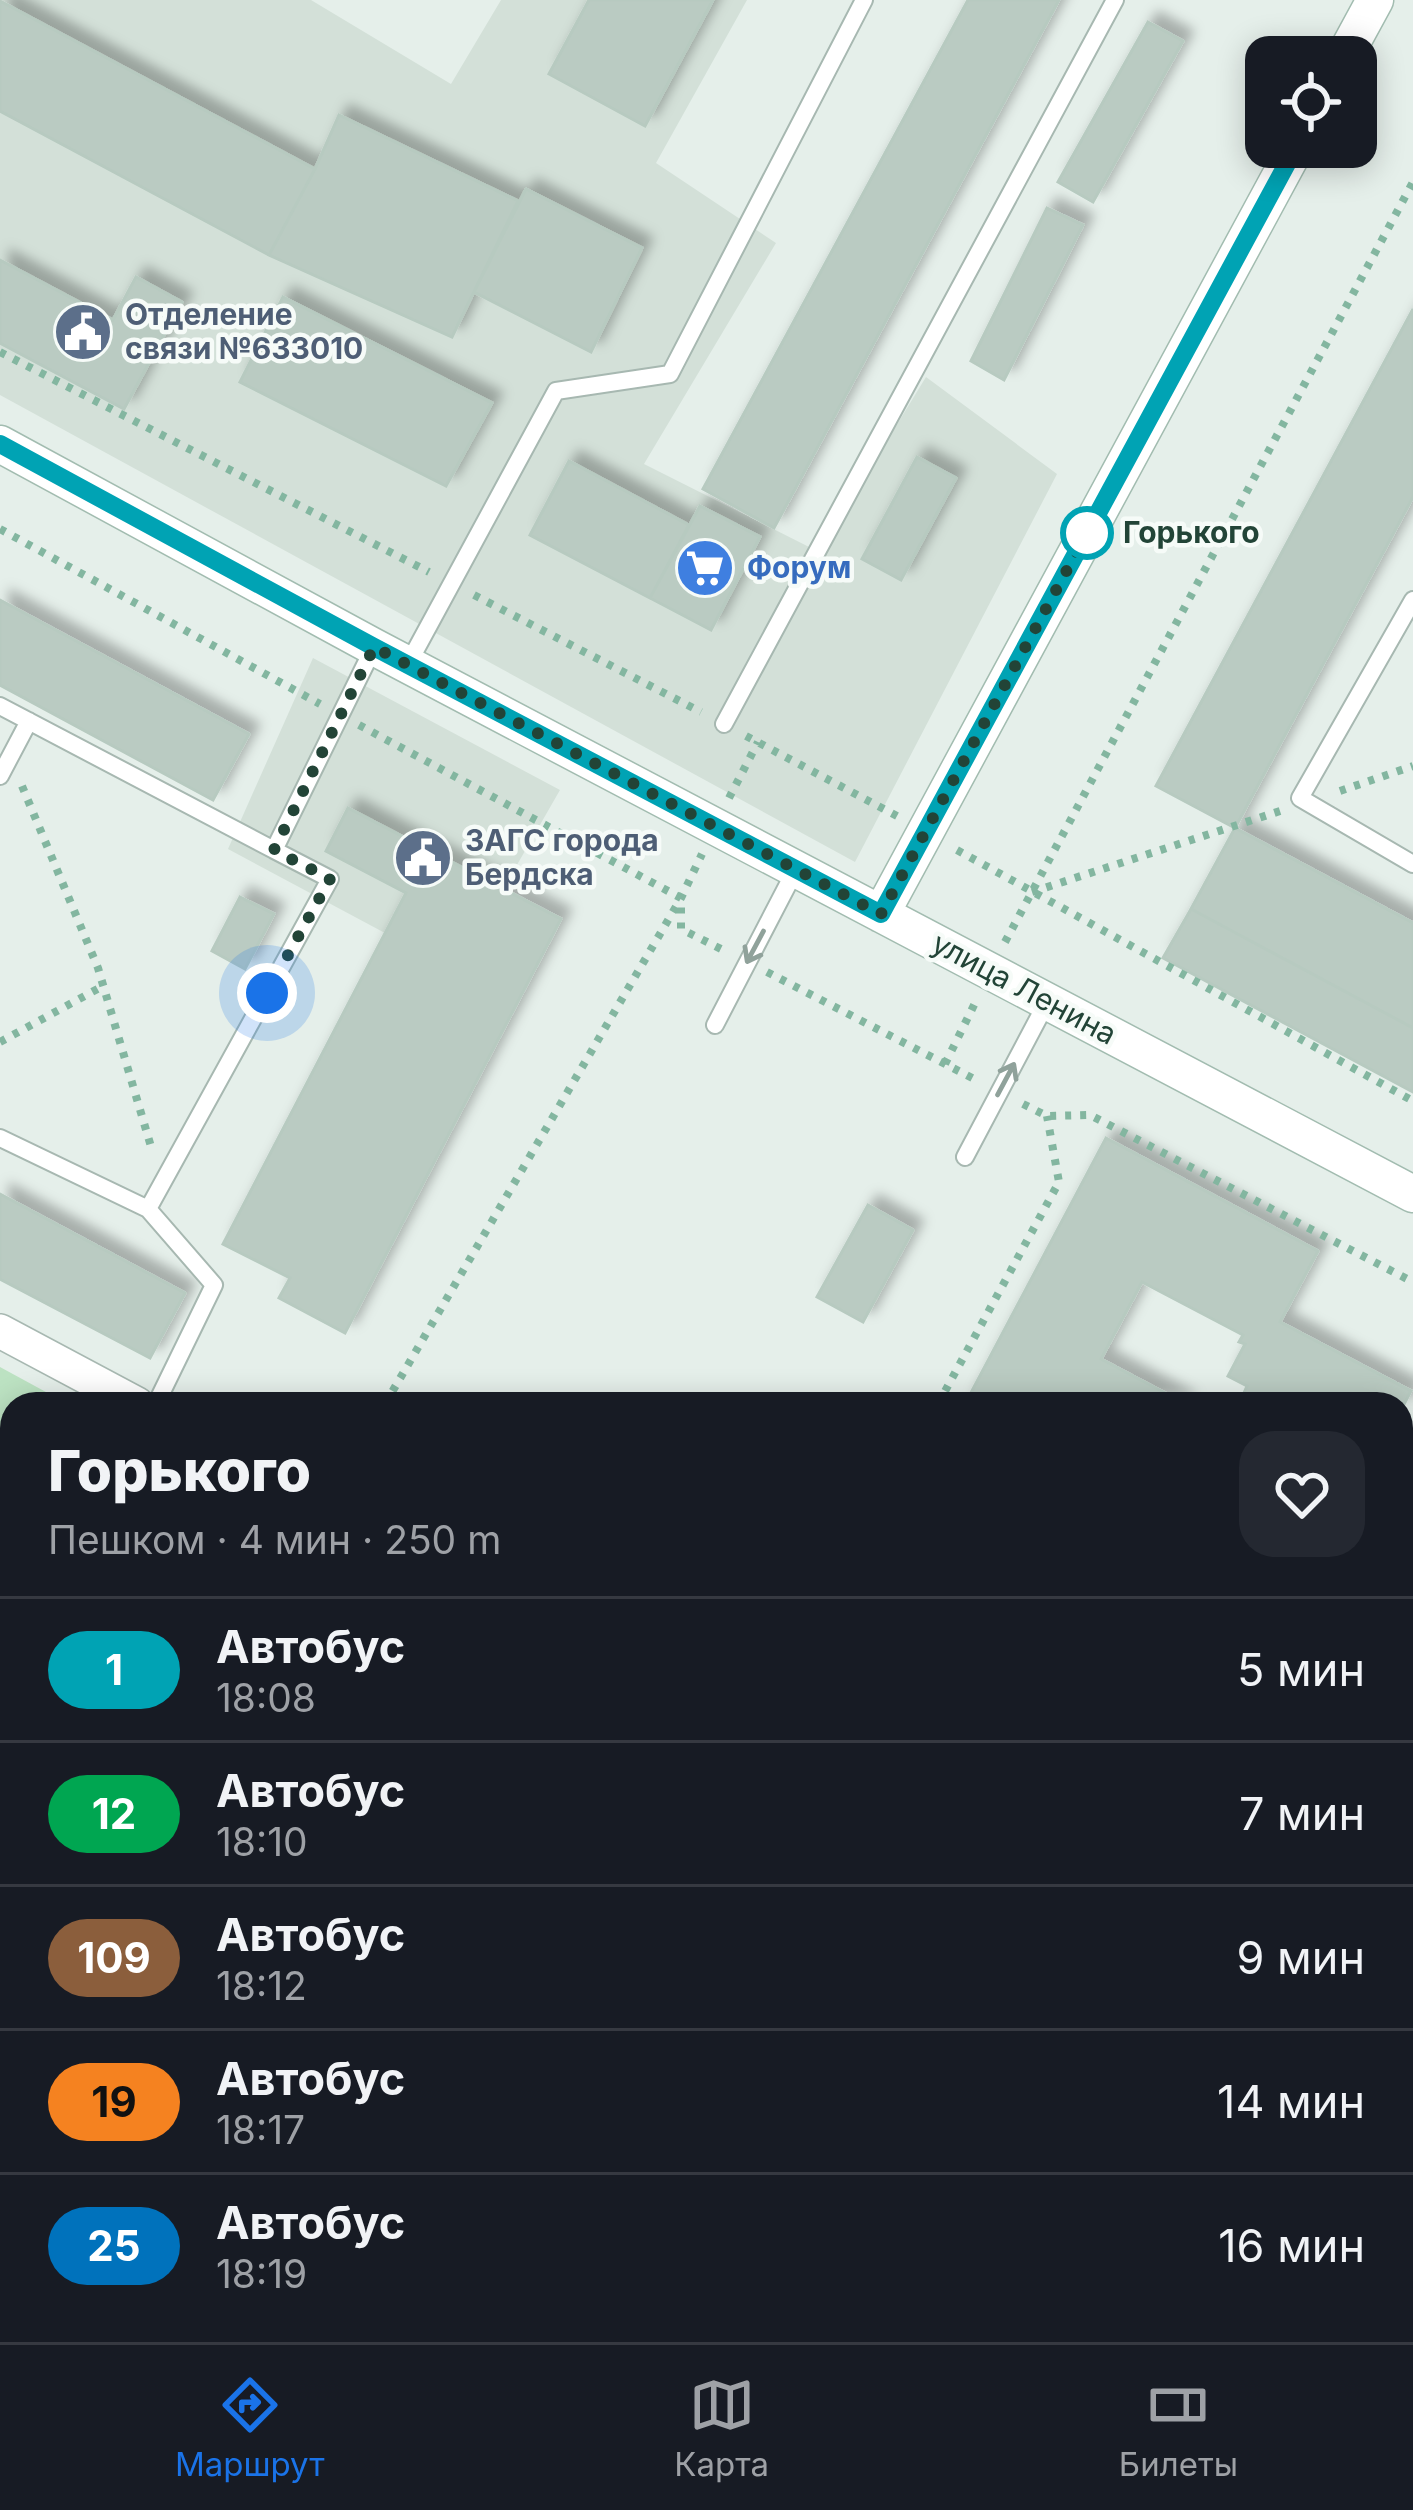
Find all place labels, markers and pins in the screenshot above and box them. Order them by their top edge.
place label: Отделение связи №633010 [125,296,363,366]
public building icon: Отделение связи №633010 [52,301,114,363]
marker: Горького [1062,508,1112,558]
place label: Горького [1123,514,1260,550]
supermarket icon: Форум [674,537,736,599]
place label: Форум [747,549,851,585]
place label: ЗАГС города Бердска [465,822,659,892]
public building icon: ЗАГС города Бердска [392,827,454,889]

